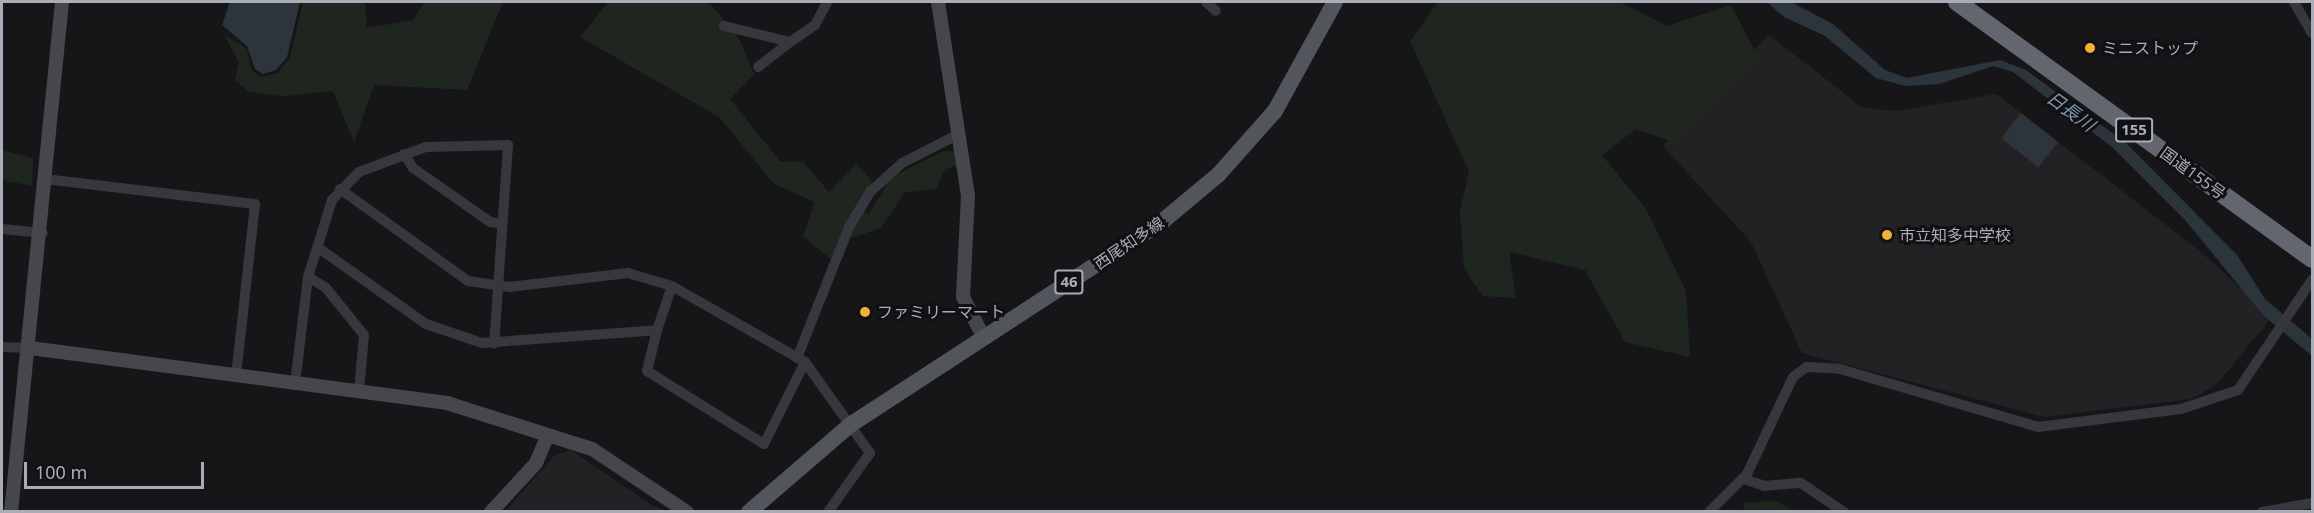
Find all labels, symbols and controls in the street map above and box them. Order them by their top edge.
place label: ミニストップ [2102,38,2198,58]
marker: ミニストップ [2083,41,2097,55]
water label: 日長川 [2043,86,2099,136]
road number: 155 [2114,118,2154,142]
street label: 国道155号 [2157,143,2229,203]
street label: 西尾知多線 [1090,213,1168,273]
place label: 市立知多中学校 [1899,225,2011,245]
marker: 市立知多中学校 [1880,228,1894,242]
road number: 46 [1054,270,1084,294]
place label: ファミリーマート [877,302,1005,322]
marker: ファミリーマート [858,305,872,319]
scale bar [27,450,207,488]
text: 100 m [35,460,87,484]

